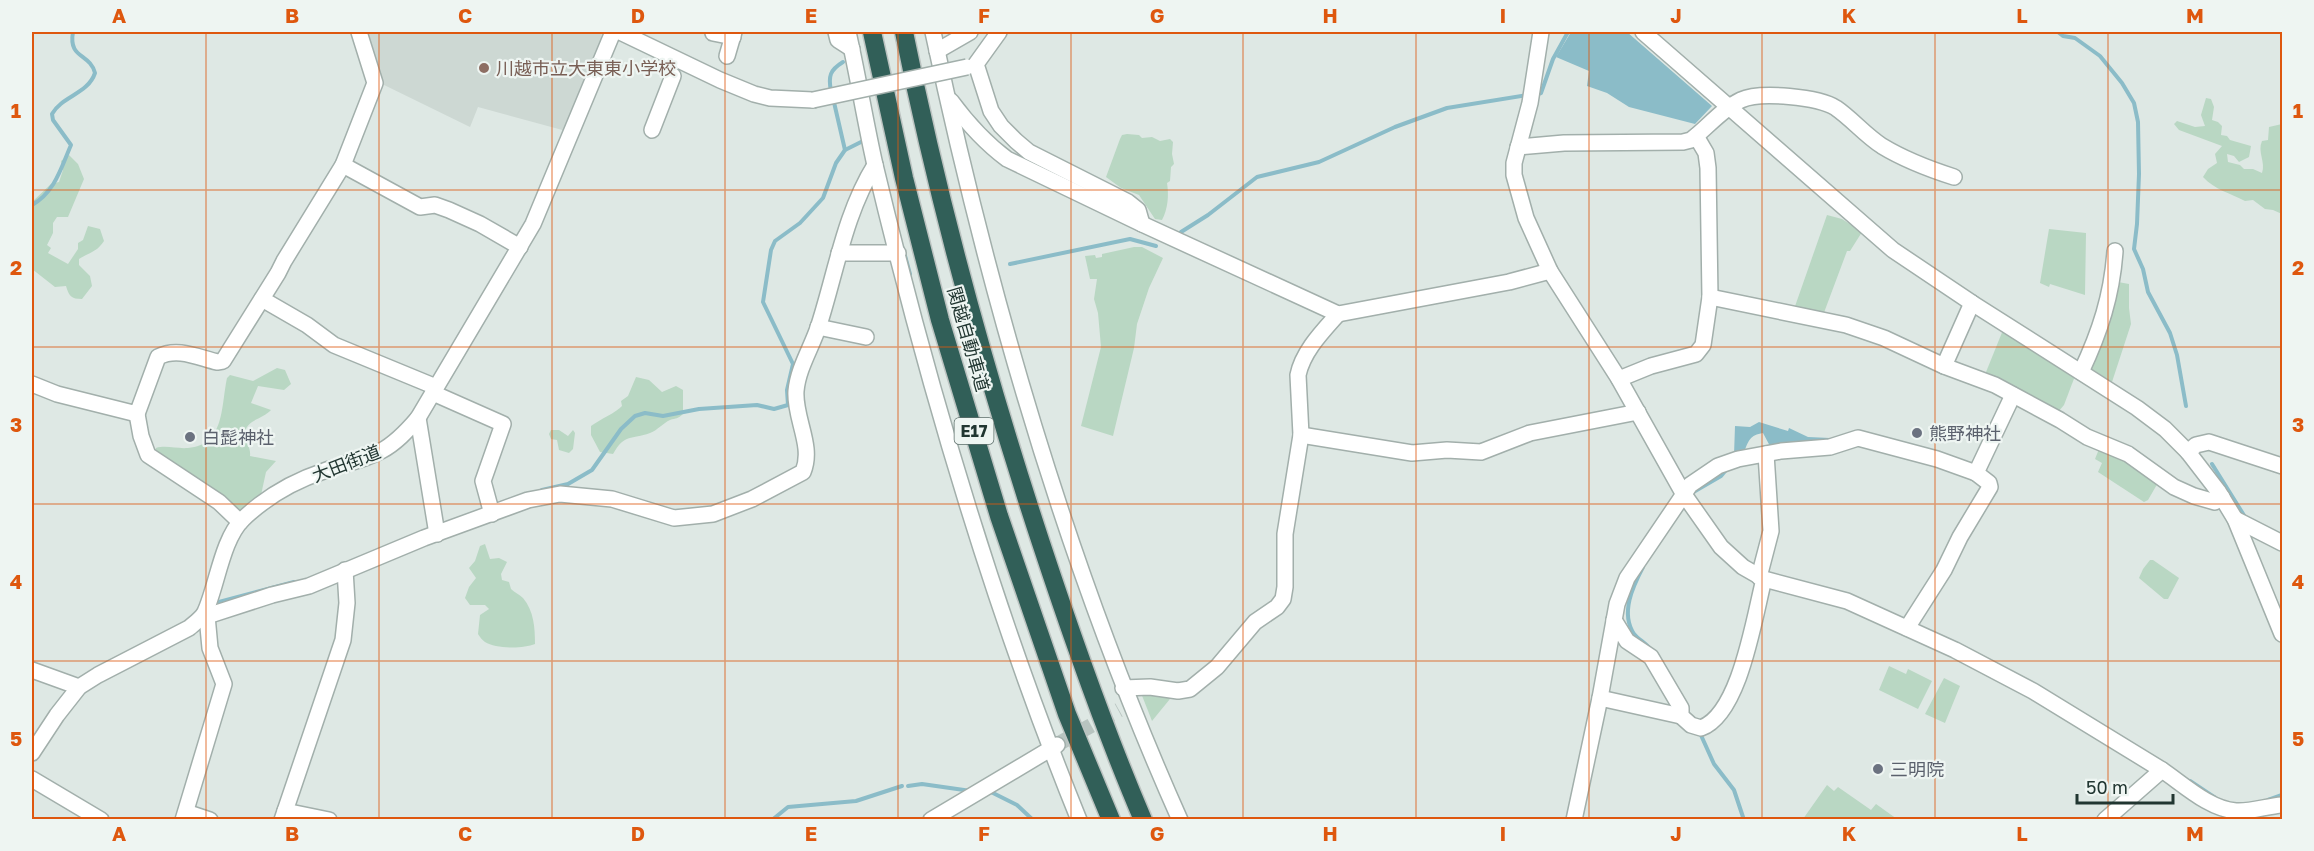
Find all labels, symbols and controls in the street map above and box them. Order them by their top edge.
text: A [112,3,126,27]
text: B [285,3,299,27]
text: C [458,3,472,27]
text: D [631,3,645,27]
text: E [805,3,817,27]
text: F [978,3,990,27]
text: G [1150,3,1164,27]
text: H [1322,3,1338,27]
text: I [1500,3,1506,27]
text: J [1670,3,1682,27]
text: K [1842,3,1857,27]
text: L [2016,3,2028,27]
text: M [2186,3,2204,27]
place label: 川越市立大東東小学校 [496,57,676,79]
marker: 川越市立大東東小学校 [477,61,491,75]
text: 1 [11,98,21,122]
text: 1 [2293,98,2303,122]
text: 2 [10,255,22,279]
text: 2 [2292,255,2304,279]
street label: 関越自動車道 [944,284,994,394]
text: 3 [10,412,22,436]
text: 3 [2292,412,2304,436]
road number: E17 [954,418,994,444]
place label: 熊野神社 [1929,422,2001,444]
place label: 白髭神社 [202,426,274,448]
marker: 熊野神社 [1910,426,1924,440]
marker: 白髭神社 [183,430,197,444]
street label: 大田街道 [308,440,384,486]
text: 4 [10,569,22,593]
text: 4 [2292,569,2304,593]
text: 5 [10,726,22,750]
text: 5 [2292,726,2304,750]
place label: 三明院 [1890,758,1944,780]
marker: 三明院 [1871,762,1885,776]
scale bar [2077,767,2173,805]
text: 50 m [2086,776,2128,798]
text: A [112,821,126,845]
text: B [285,821,299,845]
text: C [458,821,472,845]
text: D [631,821,645,845]
text: E [805,821,817,845]
text: F [978,821,990,845]
text: G [1150,821,1164,845]
text: H [1322,821,1338,845]
text: I [1500,821,1506,845]
text: J [1670,821,1682,845]
text: K [1842,821,1857,845]
text: L [2016,821,2028,845]
text: M [2186,821,2204,845]

